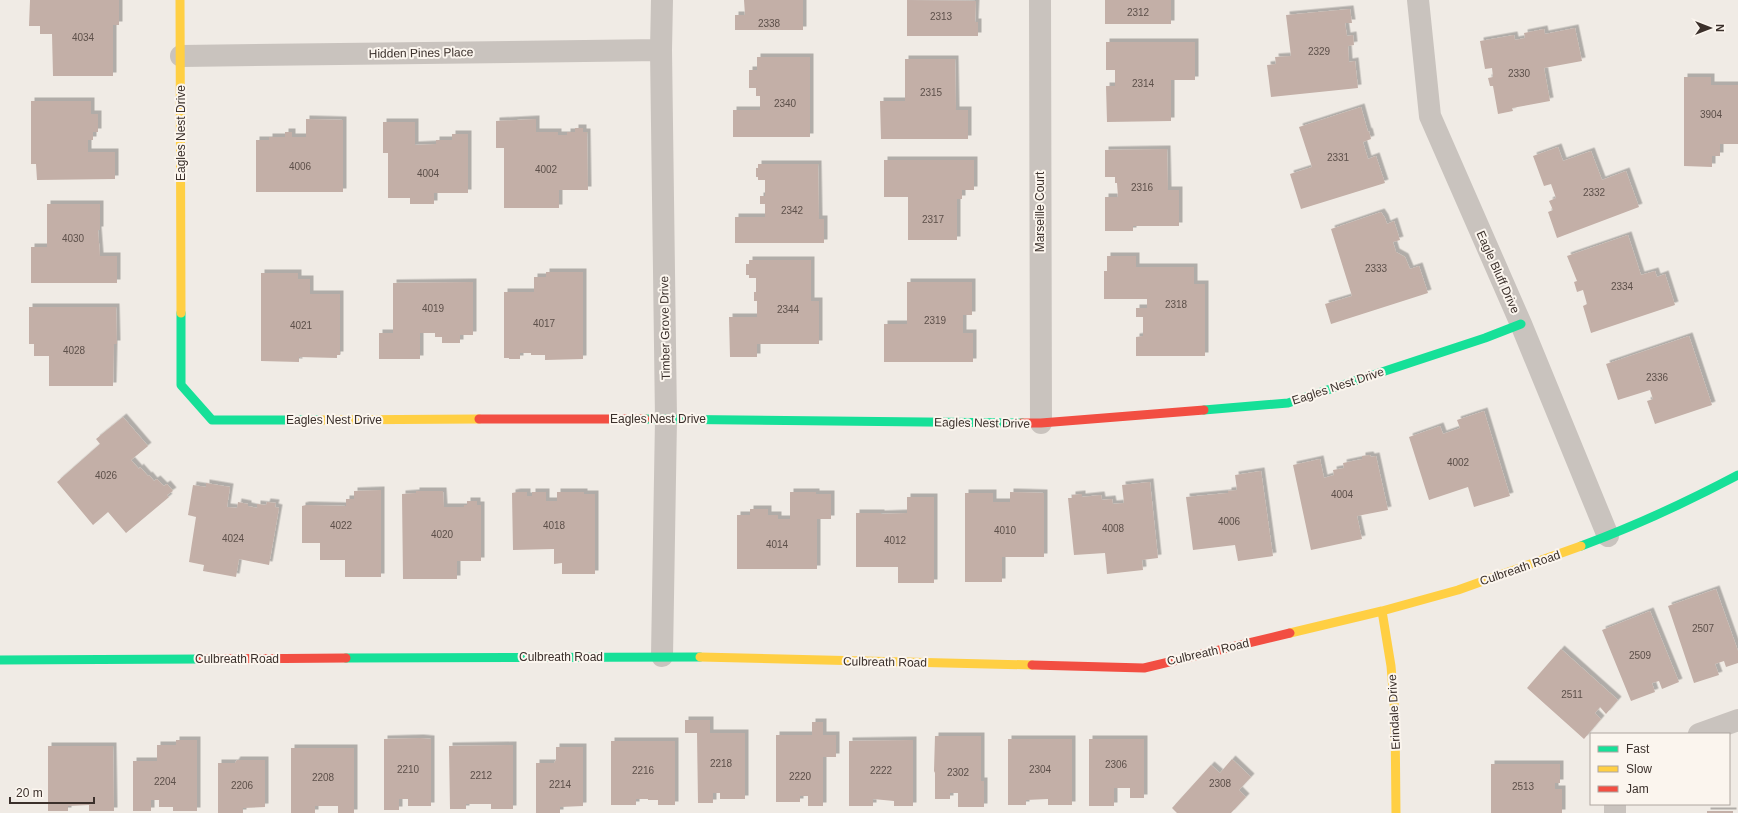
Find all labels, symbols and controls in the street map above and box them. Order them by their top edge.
house number: 2312 [1127,7,1150,18]
north arrow [1690,8,1730,48]
house number: 2313 [930,11,953,22]
house number: 2338 [758,18,781,29]
text: N [1714,24,1726,32]
house number: 4034 [72,32,95,43]
street label: Hidden Pines Place [369,45,474,61]
house number: 2329 [1308,46,1331,57]
house number: 2330 [1508,68,1531,79]
house number: 2314 [1132,78,1155,89]
street label: Eagles Nest Drive [174,85,188,181]
house number: 2315 [920,87,943,98]
house number: 2340 [774,98,797,109]
house number: 3904 [1700,109,1723,120]
house number: 2331 [1327,152,1350,163]
house number: 4006 [289,161,312,172]
house number: 4002 [535,164,558,175]
house number: 4004 [417,168,440,179]
street label: Marseille Court [1033,171,1047,252]
house number: 2316 [1131,182,1154,193]
house number: 2332 [1583,187,1606,198]
house number: 2342 [781,205,804,216]
house number: 2317 [922,214,945,225]
street label: Eagle Bluff Drive [1473,228,1523,316]
house number: 4030 [62,233,85,244]
house number: 2333 [1365,263,1388,274]
street label: Timber Grove Drive [657,275,673,380]
house number: 2334 [1611,281,1634,292]
house number: 2318 [1165,299,1188,310]
house number: 4019 [422,303,445,314]
house number: 2344 [777,304,800,315]
house number: 2319 [924,315,947,326]
house number: 4017 [533,318,556,329]
house number: 4021 [290,320,313,331]
house number: 4028 [63,345,86,356]
street label: Eagles Nest Drive [1290,364,1386,407]
house number: 2336 [1646,372,1669,383]
street label: Eagles Nest Drive [610,412,706,426]
street label: Eagles Nest Drive [286,413,382,427]
street label: Eagles Nest Drive [934,415,1030,431]
house number: 4002 [1447,457,1470,468]
house number: 4026 [95,470,118,481]
house number: 4004 [1331,489,1354,500]
house number: 4006 [1218,516,1241,527]
house number: 4022 [330,520,353,531]
house number: 4018 [543,520,566,531]
house number: 4008 [1102,523,1125,534]
house number: 4010 [994,525,1017,536]
house number: 4020 [431,529,454,540]
house number: 4024 [222,533,245,544]
house number: 4012 [884,535,907,546]
house number: 4014 [766,539,789,550]
street label: Culbreath Road [1478,548,1562,588]
house number: 2507 [1692,623,1715,634]
street label: Culbreath Road [1165,636,1251,668]
street label: Culbreath Road [519,650,603,664]
house number: 2509 [1629,650,1652,661]
street label: Culbreath Road [195,652,279,666]
street label: Culbreath Road [843,654,927,670]
street label: Erindale Drive [1385,674,1403,750]
house number: 2511 [1561,689,1583,700]
legend [1590,733,1730,805]
text: Fast [1626,742,1650,756]
house number: 2218 [710,758,733,769]
house number: 2306 [1105,759,1128,770]
text: Slow [1626,762,1652,776]
house number: 2210 [397,764,420,775]
house number: 2304 [1029,764,1052,775]
house number: 2216 [632,765,655,776]
house number: 2222 [870,765,893,776]
house number: 2302 [947,767,970,778]
house number: 2212 [470,770,493,781]
house number: 2220 [789,771,812,782]
house number: 2208 [312,772,335,783]
house number: 2204 [154,776,177,787]
house number: 2308 [1209,778,1232,789]
scale bar [10,779,94,805]
house number: 2214 [549,779,572,790]
house number: 2206 [231,780,254,791]
house number: 2513 [1512,781,1535,792]
text: Jam [1626,782,1649,796]
text: 20 m [16,786,43,800]

